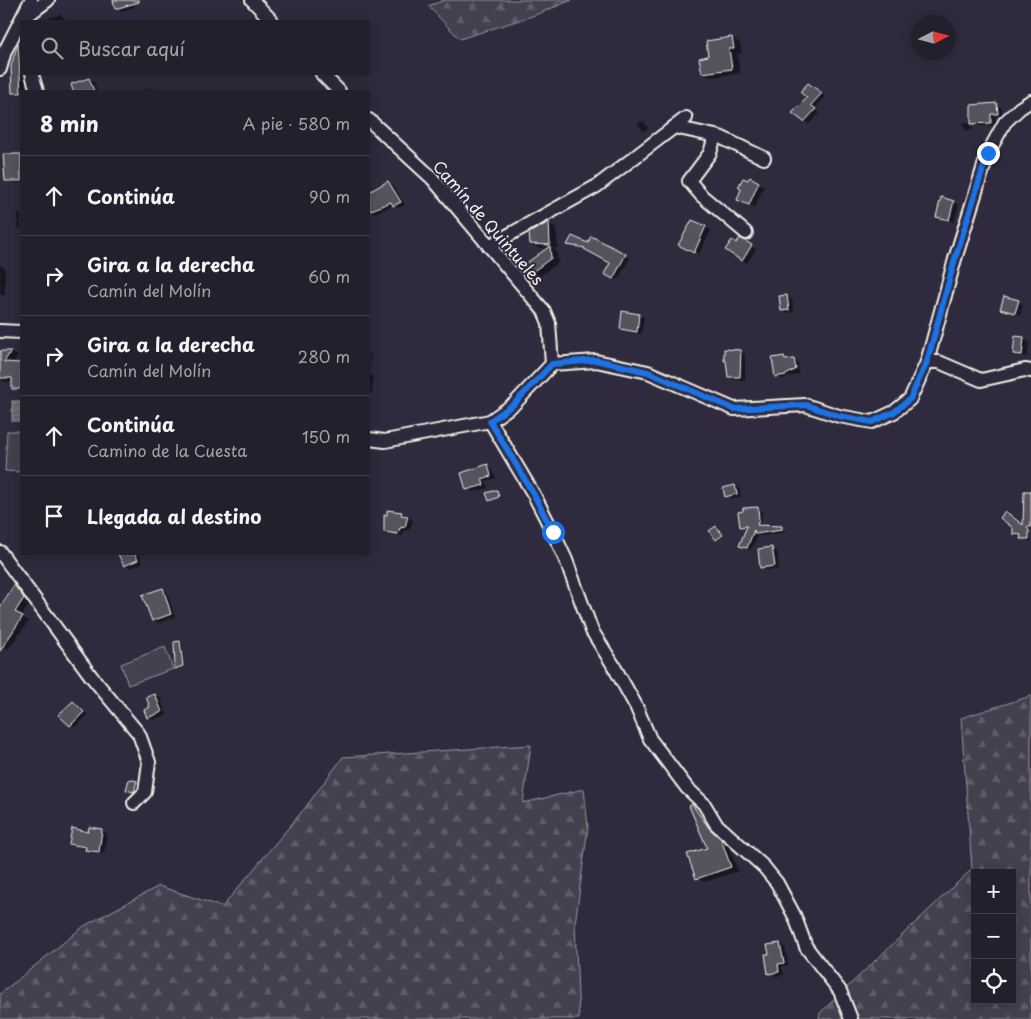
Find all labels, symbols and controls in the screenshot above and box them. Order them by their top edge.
north arrow [911,15,956,60]
search box [20,20,370,75]
icon: search [38,34,66,62]
text: Buscar aquí [78,34,185,62]
text: 8 min [40,107,99,139]
text: A pie · 580 m [243,111,350,135]
route end [977,142,1000,165]
street label: Camín de Quintueles [428,154,550,290]
icon: ahead [40,182,68,210]
text: Continúa [87,182,175,210]
text: 90 m [309,184,350,208]
text: Gira a la derecha [87,250,255,278]
icon: right [40,262,68,290]
text: 60 m [308,264,350,288]
text: Camín del Molín [87,278,211,302]
text: Gira a la derecha [87,330,255,358]
icon: right [40,342,68,370]
text: 280 m [298,344,350,368]
text: Camín del Molín [87,358,211,382]
text: Continúa [87,410,175,438]
icon: ahead [40,422,68,450]
text: 150 m [302,424,350,448]
text: Camino de la Cuesta [87,438,247,462]
icon: arrive [40,502,68,530]
text: Llegada al destino [87,502,261,530]
route start [542,521,565,544]
map controls [971,869,1016,1004]
button: + [971,869,1016,914]
button: − [971,914,1016,959]
button: locate [971,959,1016,1004]

